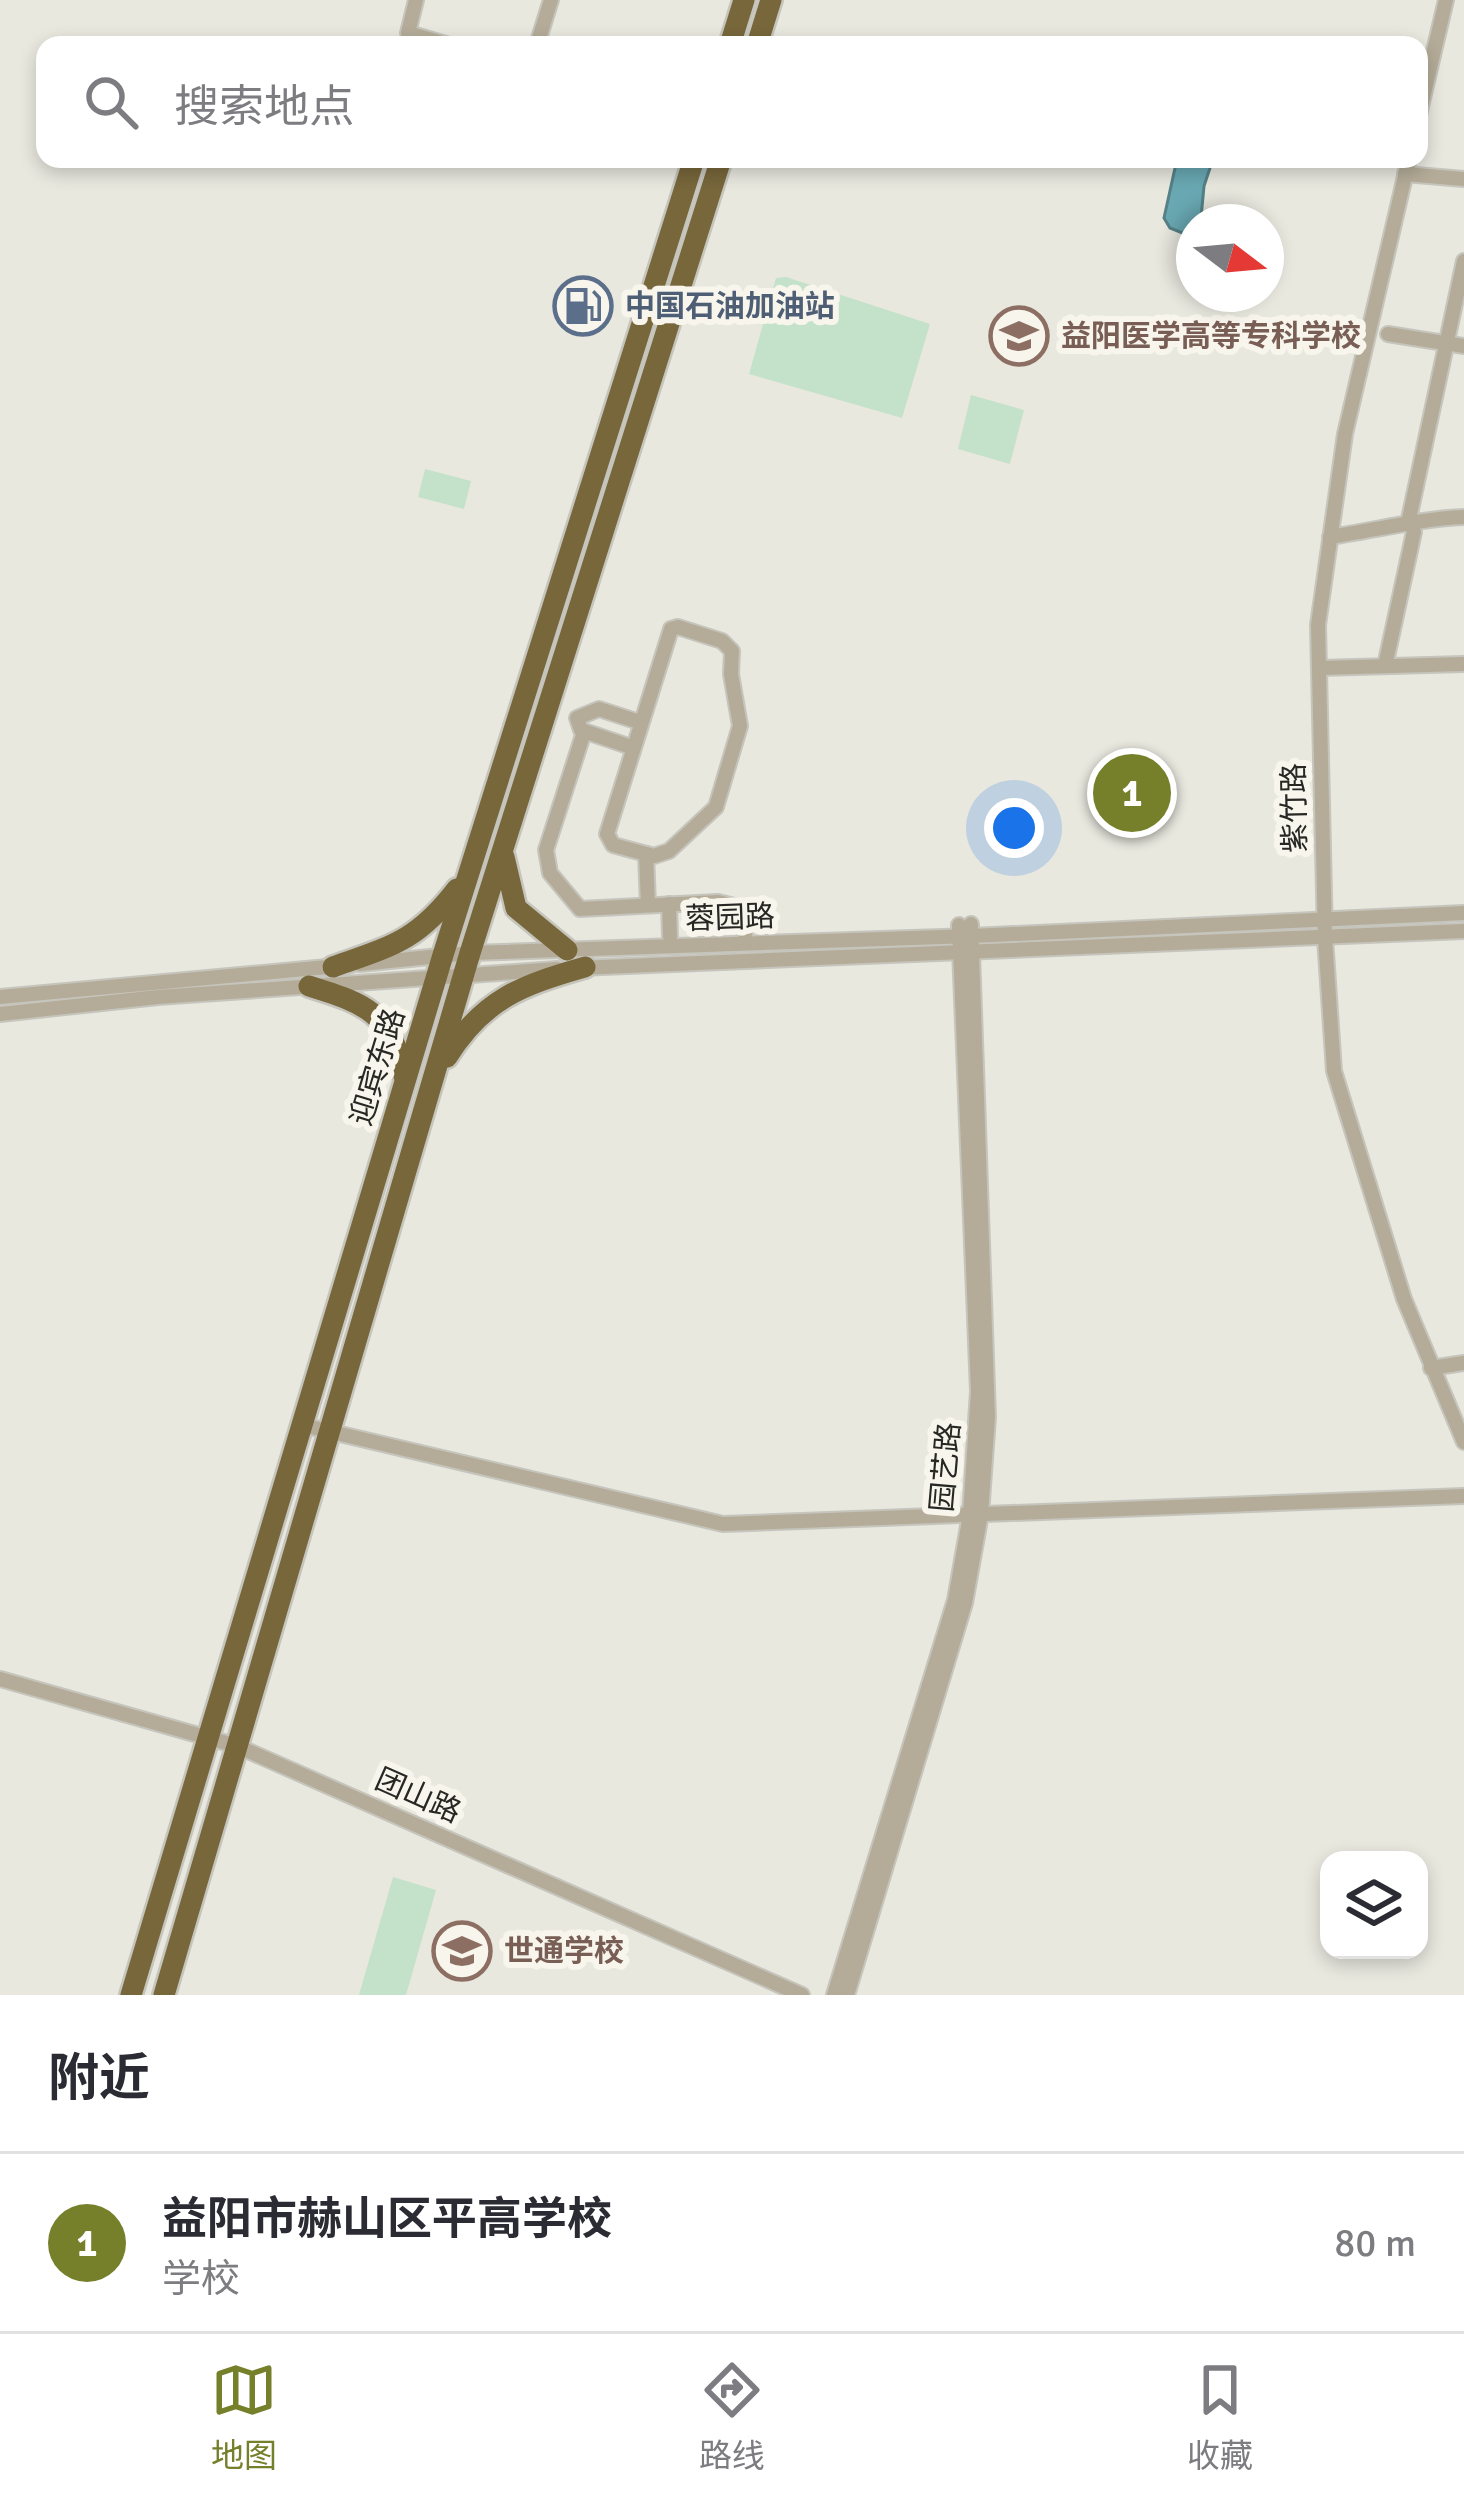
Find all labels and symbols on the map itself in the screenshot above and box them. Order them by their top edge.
north arrow [1176,204,1284,312]
fuel station icon: 中国石油加油站 [552,275,614,337]
place label: 中国石油加油站 [625,288,835,325]
school or university icon: 益阳医学高等专科学校 [988,305,1050,367]
place label: 益阳医学高等专科学校 [1061,318,1361,355]
pin: 1 [1093,748,1171,838]
street label: 紫竹路 [1276,763,1314,853]
your location [984,798,1044,858]
street label: 蓉园路 [684,898,776,938]
street label: 迎宾东路 [343,1004,413,1130]
street label: 园艺路 [924,1421,968,1513]
street label: 团山路 [369,1761,467,1831]
school or university icon: 世通学校 [431,1920,493,1982]
place label: 世通学校 [504,1933,624,1970]

